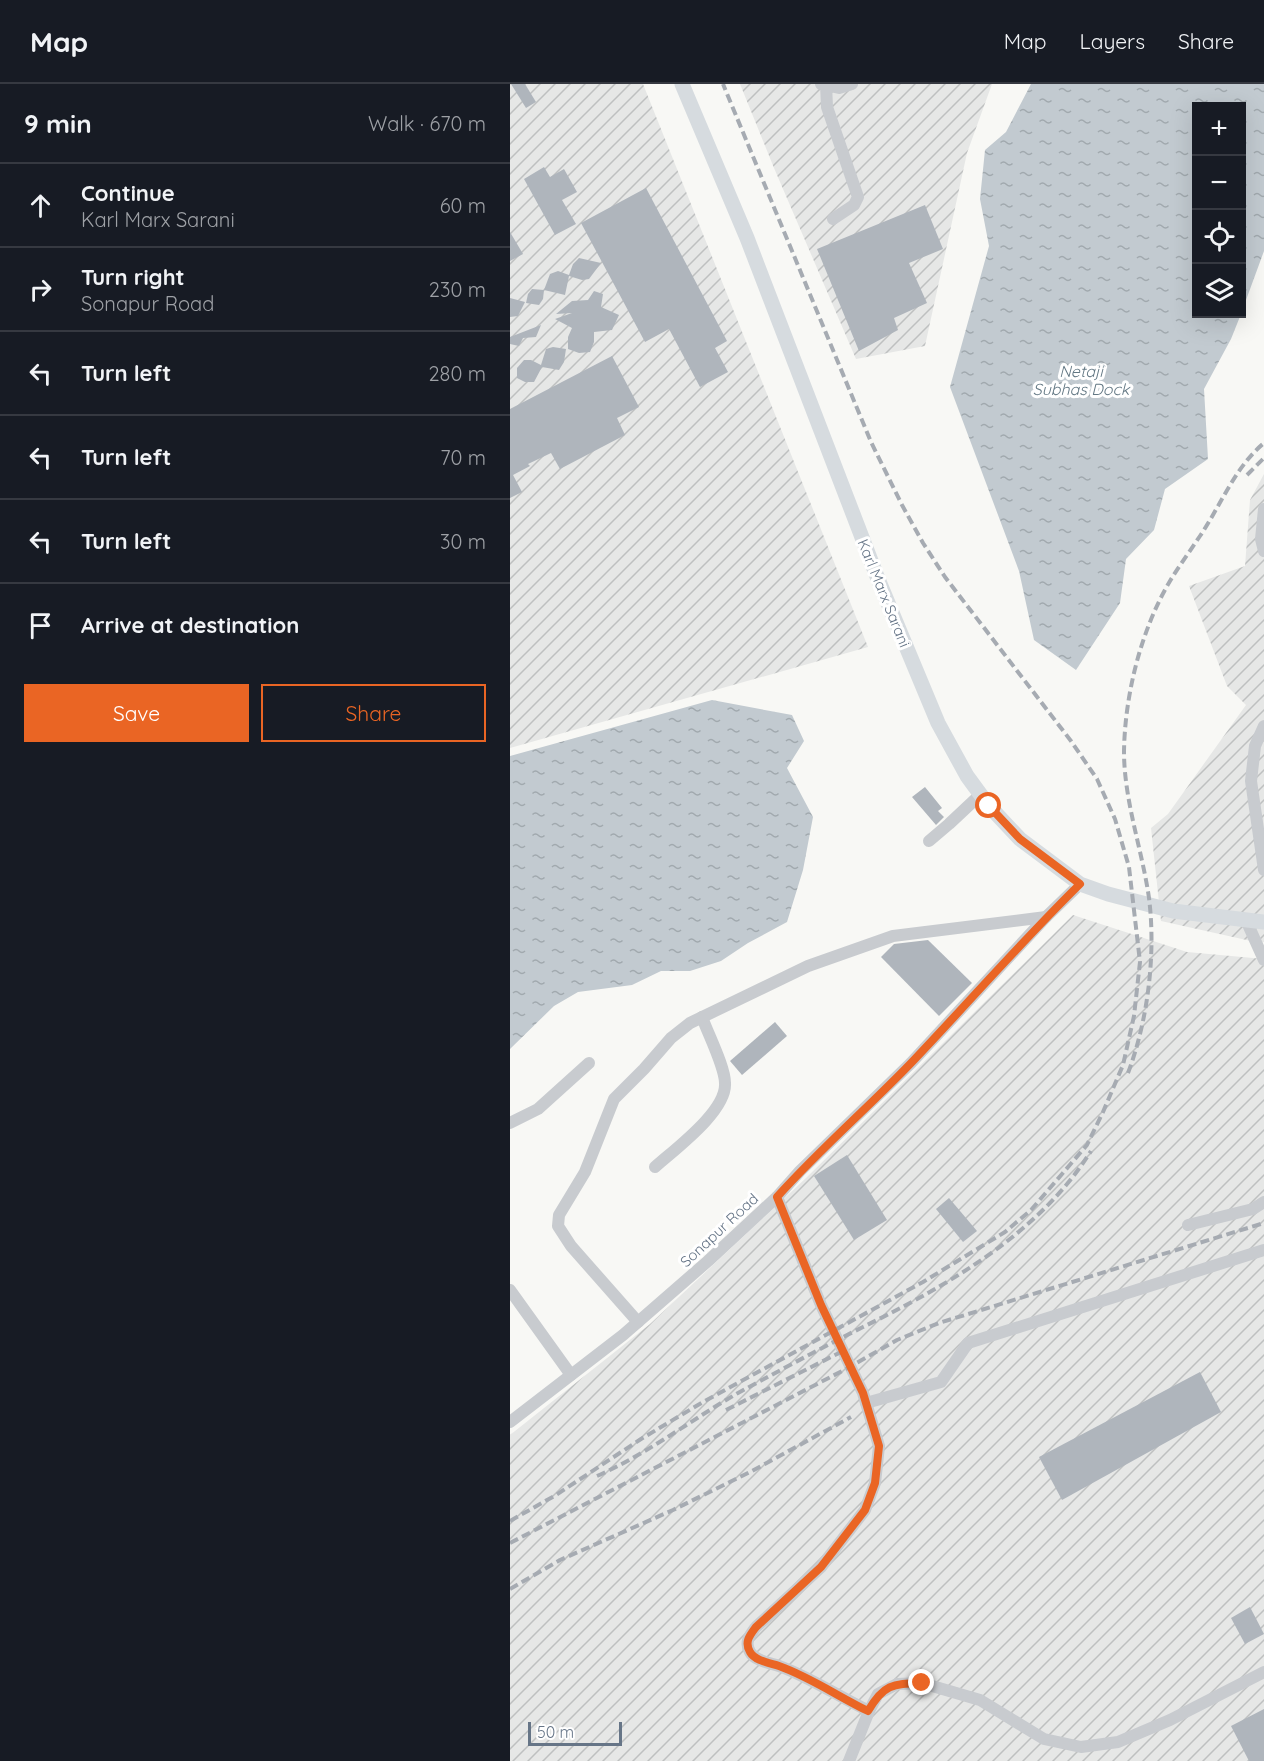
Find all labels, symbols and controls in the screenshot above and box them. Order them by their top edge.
text: Map [30,24,88,59]
text: Map [1004,28,1047,54]
text: Layers [1080,28,1145,54]
text: Share [1178,28,1234,54]
map controls [1192,102,1246,318]
button: + [1192,102,1246,156]
text: 9 min [24,107,92,140]
text: Walk · 670 m [368,111,486,136]
button: − [1192,156,1246,210]
text: Continue [81,179,175,207]
icon: ahead [24,189,57,222]
text: 60 m [440,193,486,218]
text: Karl Marx Sarani [81,207,235,232]
button: locate [1192,210,1246,264]
text: Turn right [81,263,185,291]
button: layers [1192,264,1246,318]
icon: right [24,273,57,306]
text: 230 m [429,277,486,302]
text: Sonapur Road [81,291,214,316]
icon: left [24,357,57,390]
text: Turn left [81,359,171,387]
text: 280 m [429,361,486,386]
water label: Netaji Subhas Dock [1033,361,1131,399]
icon: left [24,441,57,474]
text: Turn left [81,443,171,471]
text: 70 m [440,445,486,470]
icon: left [24,525,57,558]
text: Turn left [81,527,171,555]
text: 30 m [440,529,486,554]
street label: Karl Marx Sarani [854,536,914,650]
icon: arrive [24,609,57,642]
text: Arrive at destination [81,611,299,639]
button: Save [24,684,249,742]
button: Share [261,684,486,742]
route start [975,792,1001,818]
street label: Sonapur Road [676,1189,762,1271]
route end [908,1669,934,1695]
scale bar [528,1719,622,1746]
text: 50 m [537,1722,574,1742]

